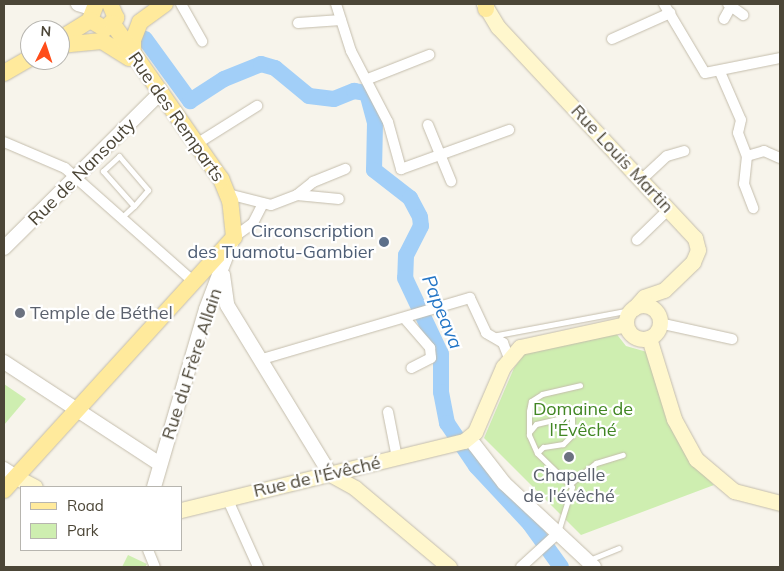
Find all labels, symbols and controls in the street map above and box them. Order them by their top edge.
north arrow [20,20,70,70]
text: N [40,22,52,40]
street label: Rue des Remparts [123,48,229,186]
street label: Rue Louis Martin [566,100,678,218]
street label: Rue de Nansouty [24,114,140,230]
place label: Circonscription des Tuamotu-Gambier [187,221,374,264]
marker: Circonscription des Tuamotu-Gambier [378,236,390,248]
water label: Papeava [417,272,467,352]
street label: Rue du Frère Allain [157,286,227,442]
place label: Temple de Béthel [30,302,173,324]
marker: Temple de Béthel [14,307,26,319]
park label: Domaine de l'Évêché [533,399,633,442]
marker: Chapelle de l'évêché [563,451,575,463]
street label: Rue de l'Évêché [251,452,383,502]
place label: Chapelle de l'évêché [523,465,615,508]
legend [20,486,182,551]
text: Road [67,496,104,515]
text: Park [67,521,99,540]

